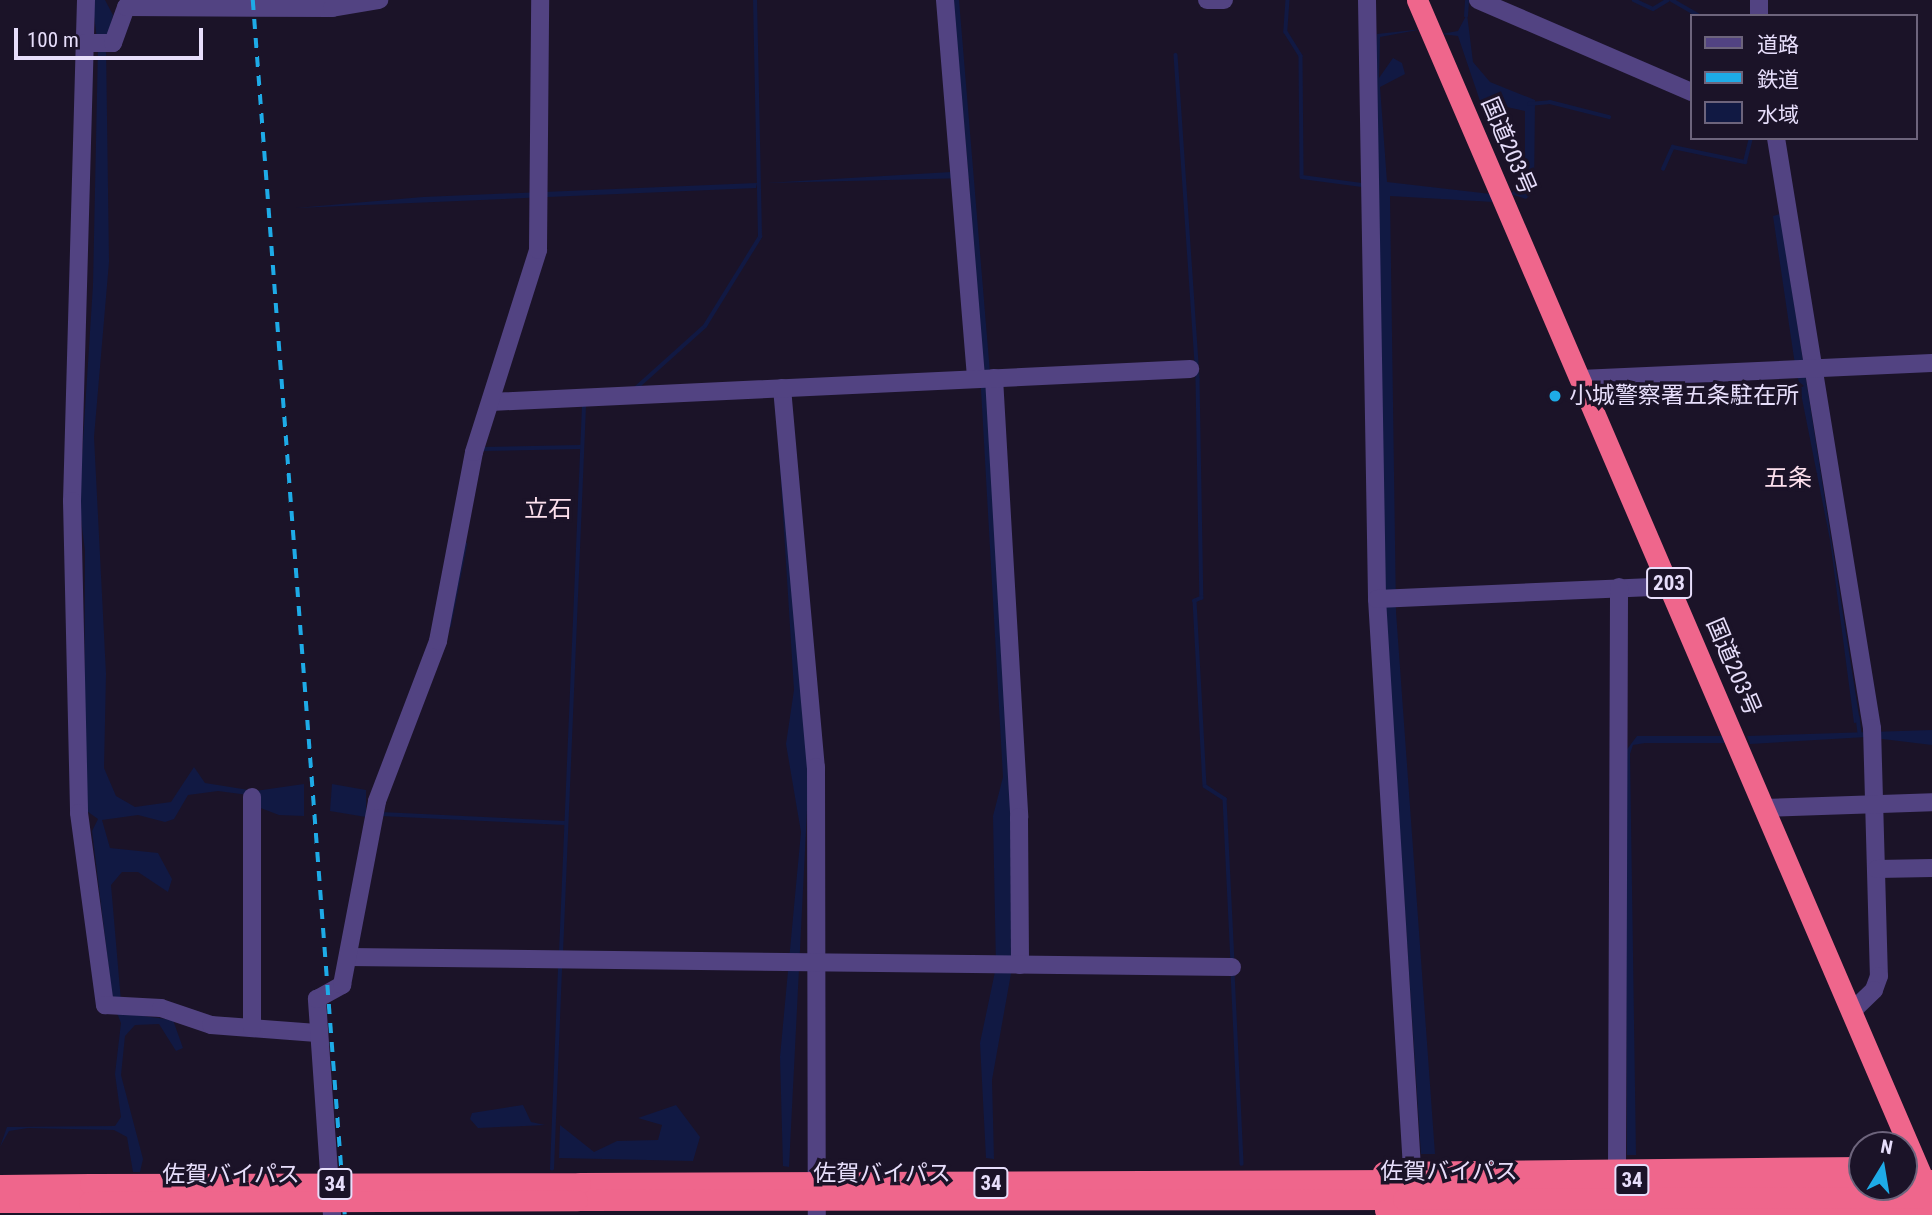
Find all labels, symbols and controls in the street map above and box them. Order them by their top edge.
scale bar [18,14,206,58]
legend [1690,14,1918,140]
text: 100 m [27,28,79,52]
text: 道路 [1757,33,1799,57]
text: 鉄道 [1757,68,1799,92]
street label: 国道203号 [1475,93,1541,199]
text: 水域 [1757,103,1799,127]
place label: 小城警察署五条駐在所 [1569,382,1799,410]
marker: 小城警察署五条駐在所 [1547,388,1563,404]
district label: 五条 [1764,465,1812,493]
district label: 立石 [524,496,572,524]
road number: 203 [1644,566,1694,600]
street label: 国道203号 [1700,614,1766,720]
north arrow [1848,1131,1918,1201]
text: N [1879,1134,1895,1159]
street label: 佐賀バイパス [1380,1158,1518,1186]
street label: 佐賀バイパス [813,1160,951,1188]
street label: 佐賀バイパス [162,1161,300,1189]
road number: 34 [1613,1162,1651,1198]
road number: 34 [316,1166,354,1202]
road number: 34 [972,1166,1010,1200]

